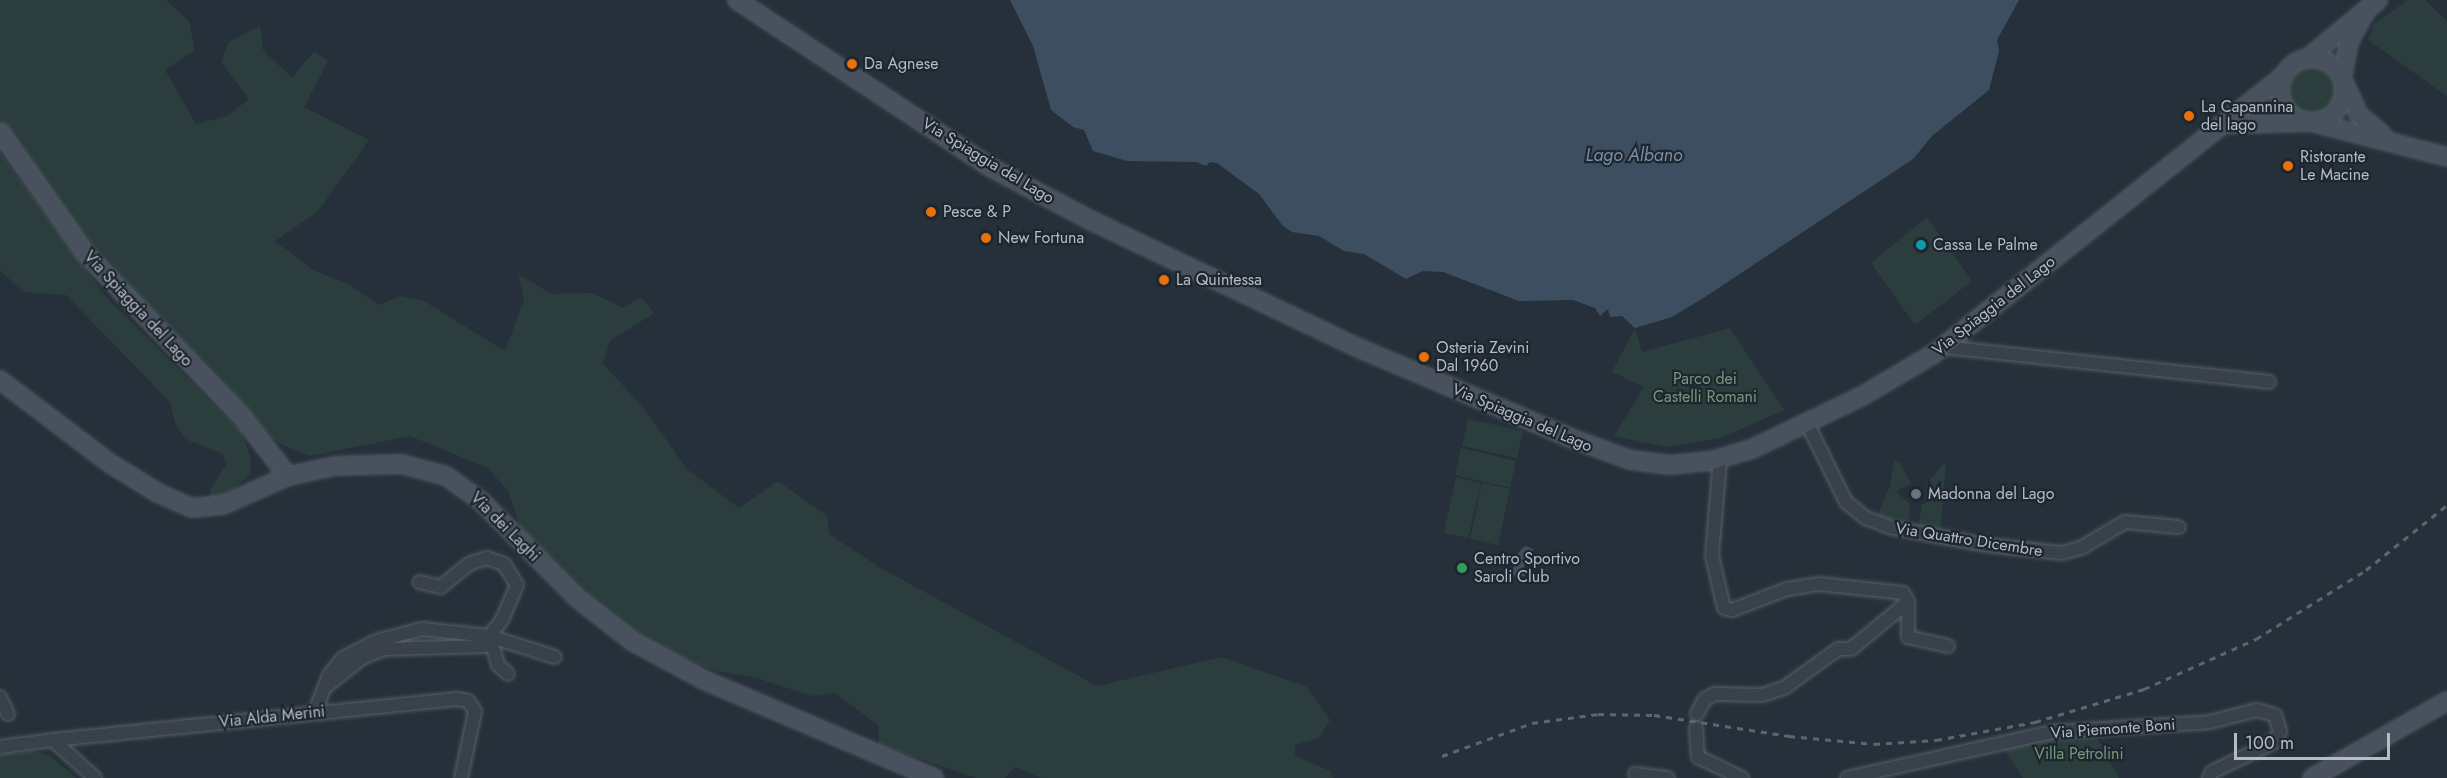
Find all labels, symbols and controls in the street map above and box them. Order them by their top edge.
place label: Da Agnese [864,54,938,74]
marker: Da Agnese [845,57,859,71]
place label: La Capannina del lago [2201,97,2293,135]
marker: La Capannina del lago [2182,109,2196,123]
street label: Via Spiaggia del Lago [919,114,1057,208]
water label: Lago Albano [1586,144,1682,166]
place label: Ristorante Le Macine [2300,147,2369,185]
marker: Ristorante Le Macine [2281,159,2295,173]
place label: Pesce & P [943,202,1011,222]
marker: Pesce & P [924,205,938,219]
place label: New Fortuna [998,228,1084,248]
marker: New Fortuna [979,231,993,245]
place label: Cassa Le Palme [1933,235,2038,255]
marker: Cassa Le Palme [1914,238,1928,252]
street label: Via Spiaggia del Lago [80,247,196,371]
street label: Via Spiaggia del Lago [1929,252,2059,360]
place label: La Quintessa [1176,270,1262,290]
marker: La Quintessa [1157,273,1171,287]
place label: Osteria Zevini Dal 1960 [1436,338,1529,376]
marker: Osteria Zevini Dal 1960 [1417,350,1431,364]
park label: Parco dei Castelli Romani [1653,369,1757,407]
street label: Via Spiaggia del Lago [1449,380,1595,456]
place label: Madonna del Lago [1928,484,2054,504]
marker: Madonna del Lago [1909,487,1923,501]
street label: Via dei Laghi [466,488,544,566]
street label: Via Quattro Dicembre [1894,519,2044,561]
place label: Centro Sportivo Saroli Club [1474,549,1580,587]
marker: Centro Sportivo Saroli Club [1455,561,1469,575]
street label: Via Alda Merini [218,702,326,732]
street label: Via Piemonte Boni [2050,715,2176,743]
scale bar [2237,721,2393,759]
text: 100 m [2245,730,2294,756]
park label: Villa Petrolini [2034,744,2124,764]

